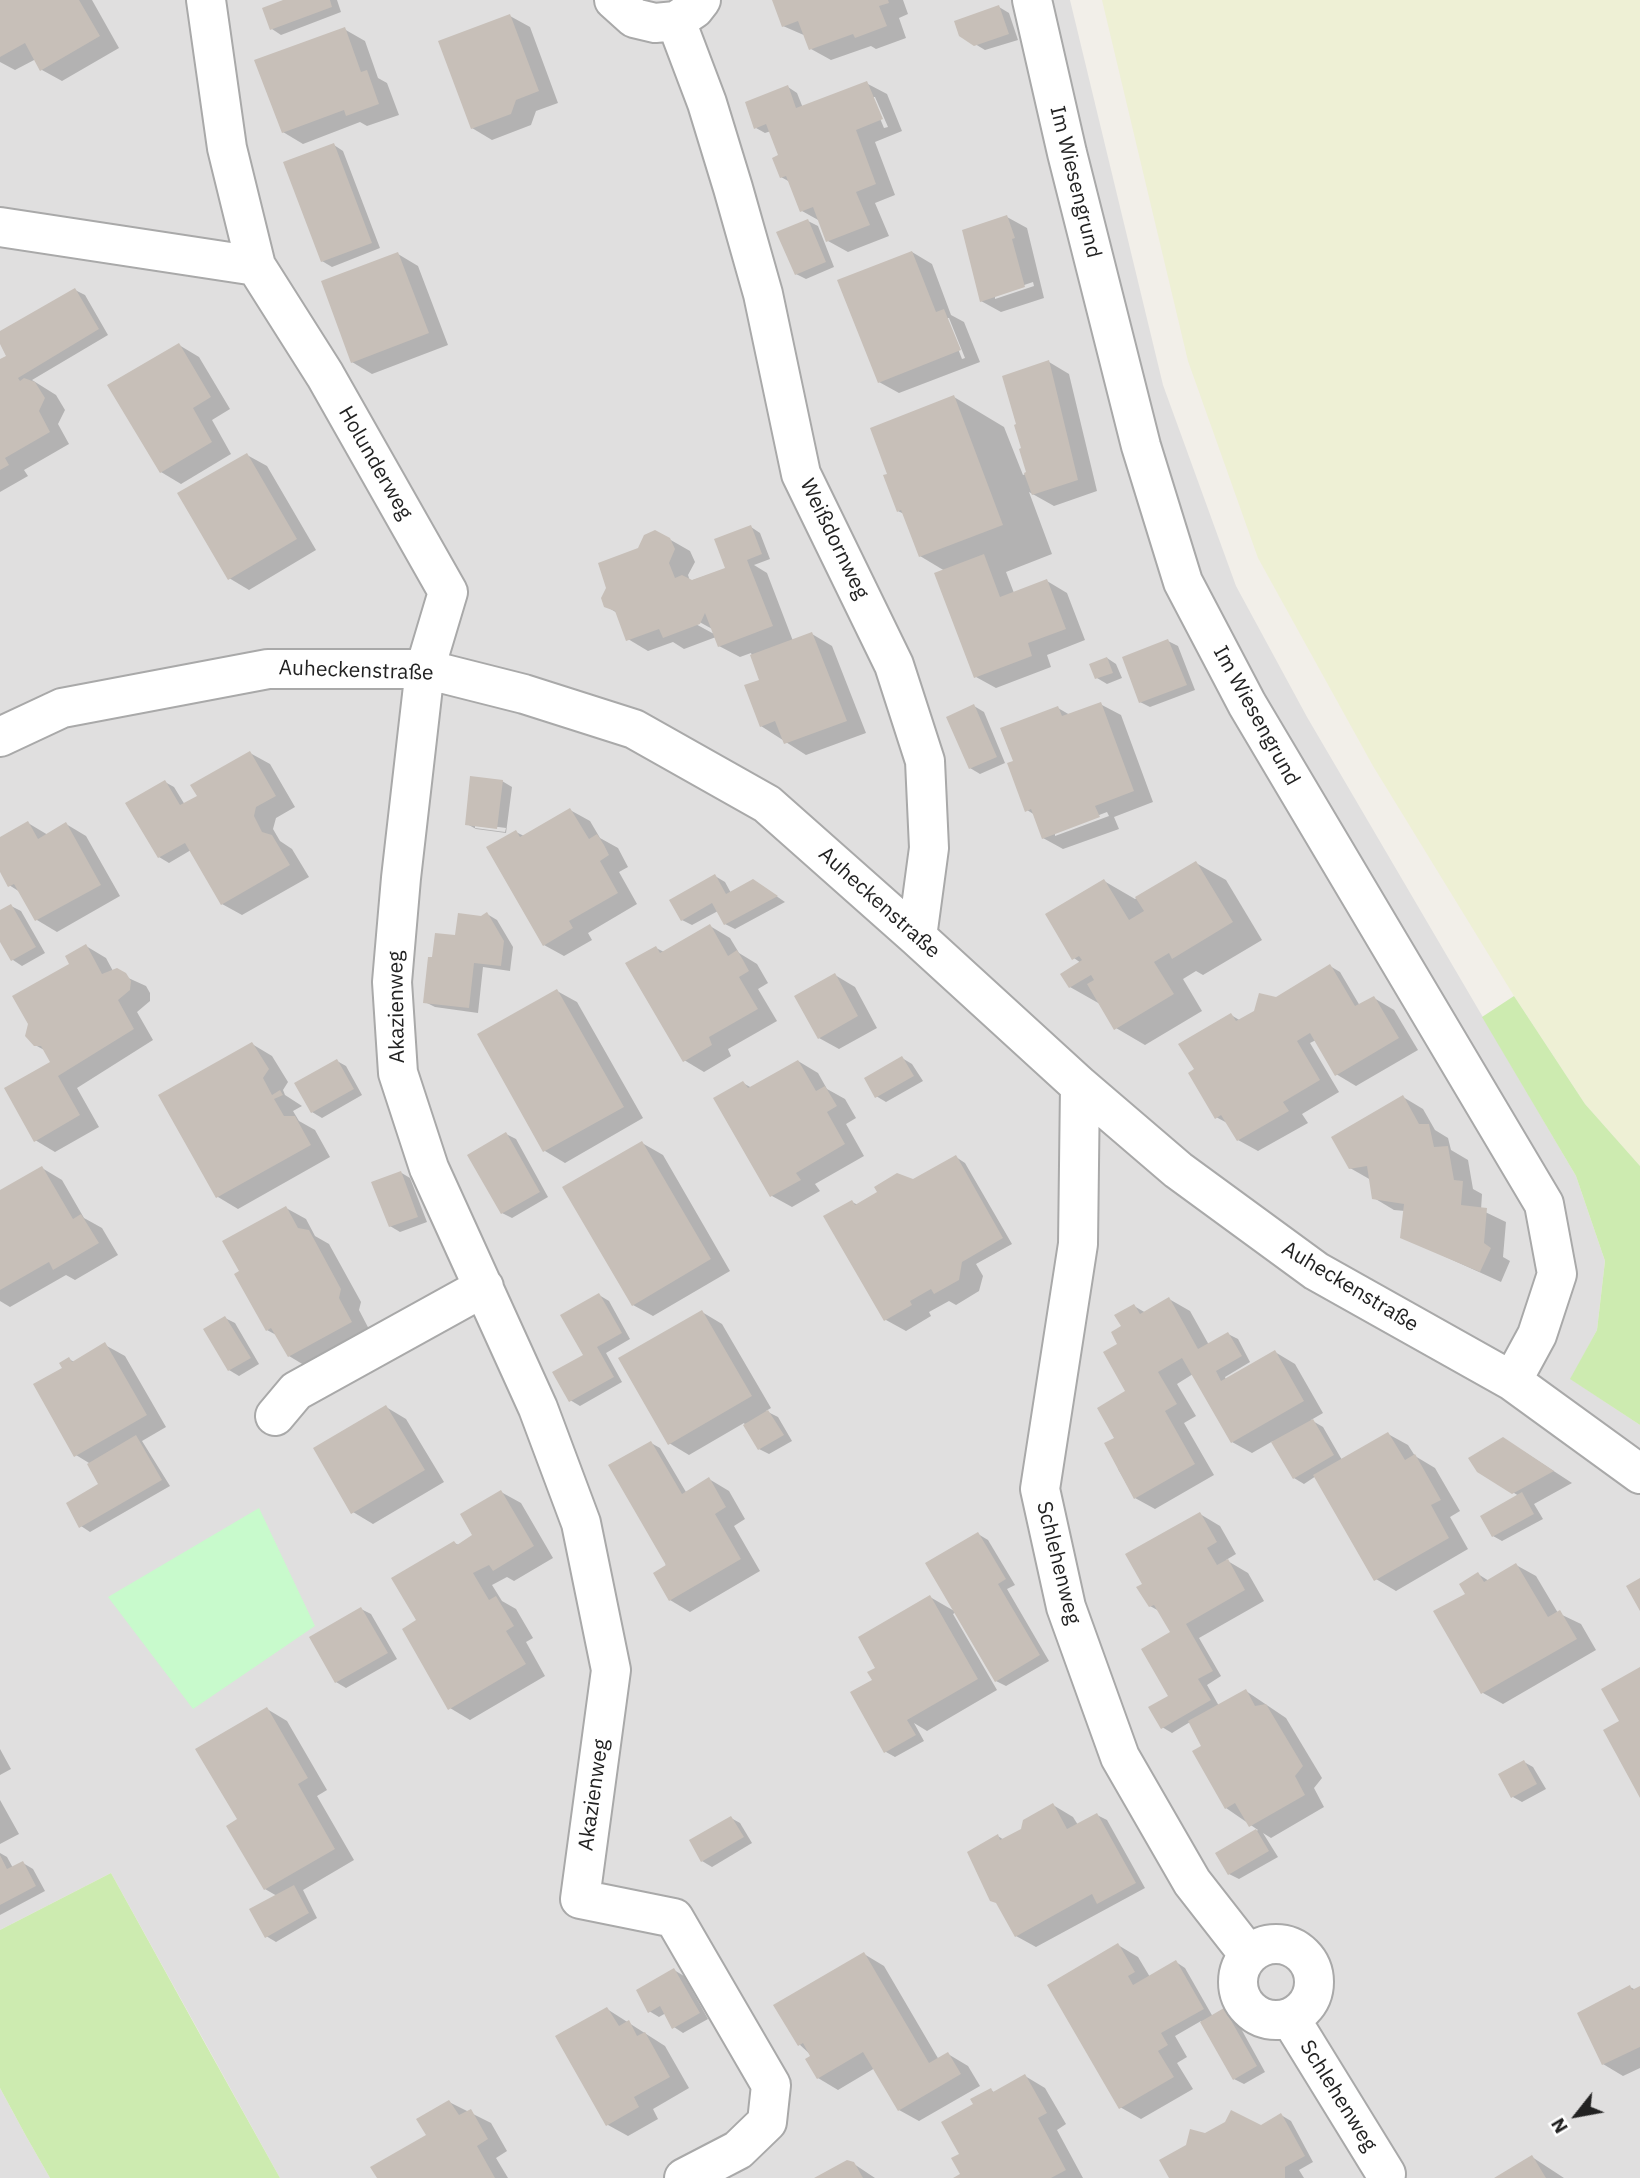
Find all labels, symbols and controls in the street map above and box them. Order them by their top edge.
street label: Im Wiesengrund [1044,103,1106,261]
street label: Holunderweg [333,402,417,524]
street label: Weißdornweg [794,475,874,603]
street label: Im Wiesengrund [1207,642,1305,790]
street label: Auheckenstraße [278,656,434,686]
street label: Auheckenstraße [813,842,945,964]
street label: Akazienweg [383,950,411,1064]
street label: Auheckenstraße [1277,1236,1423,1338]
street label: Schlehenweg [1031,1499,1085,1627]
street label: Akazienweg [574,1737,614,1853]
street label: Schlehenweg [1294,2036,1382,2156]
north arrow [1542,2080,1612,2150]
text: N [1545,2114,1573,2138]

